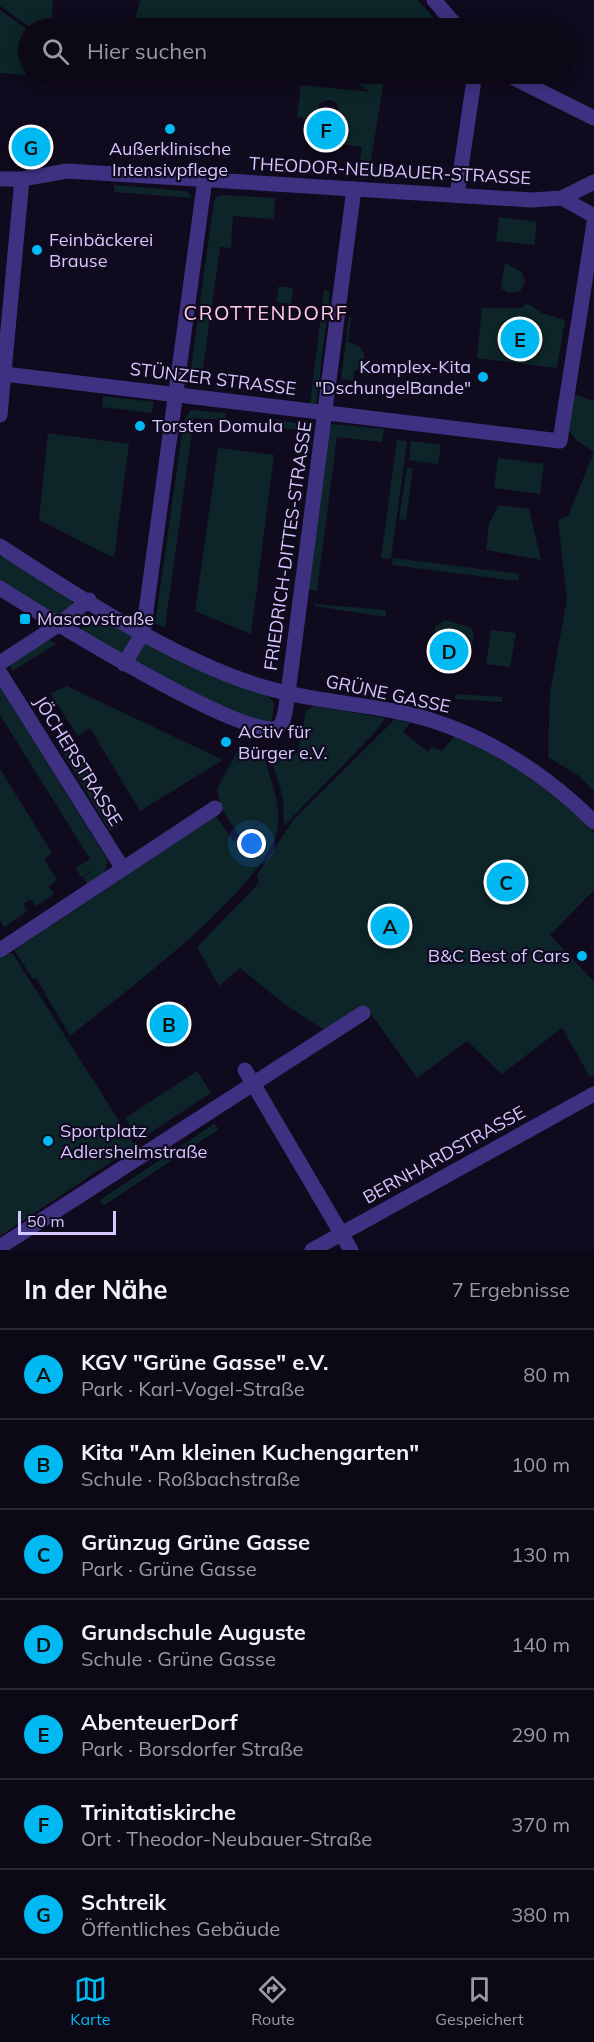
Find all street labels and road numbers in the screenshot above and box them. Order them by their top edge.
street label: THEODOR-NEUBAUER-STRASSE [249,152,531,189]
street label: STÜNZER STRASSE [129,357,297,400]
street label: FRIEDRICH-DITTES-STRASSE [259,420,316,672]
street label: GRÜNE GASSE [324,669,453,718]
street label: JÖCHERSTRASSE [29,691,128,830]
street label: BERNHARDSTRASSE [359,1100,529,1209]

